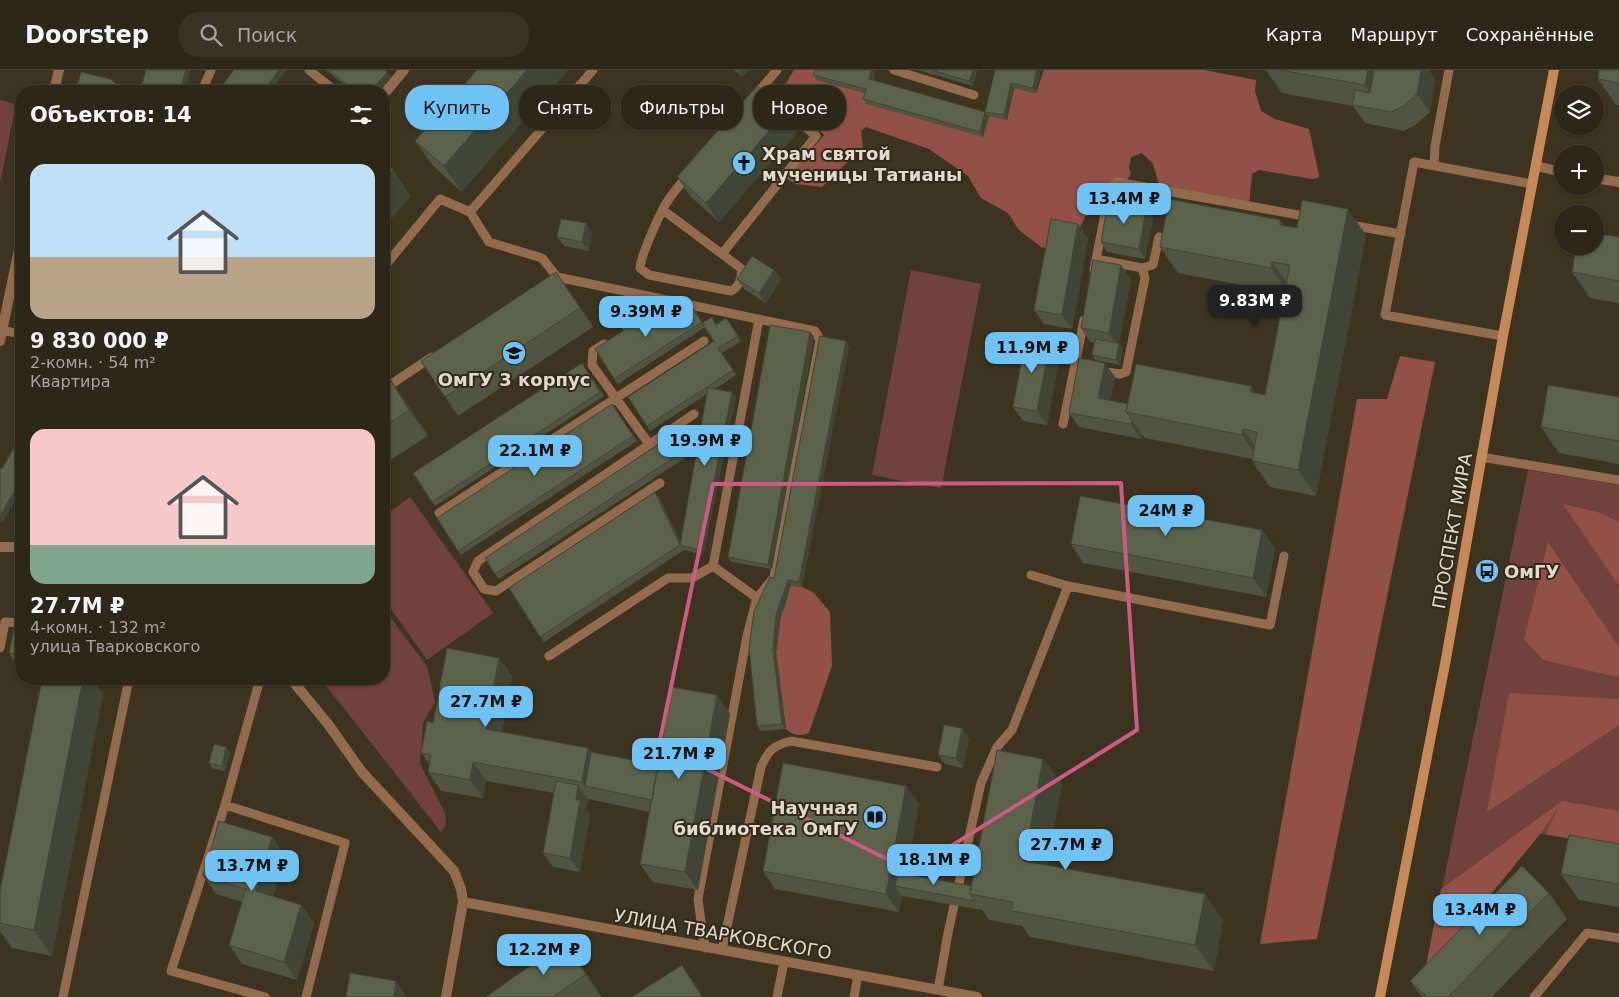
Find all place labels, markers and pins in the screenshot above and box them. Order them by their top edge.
place label: Храм святой мученицы Татианы [762,143,962,185]
church icon: Храм святой мученицы Татианы [731,150,757,176]
pin: 13.4M ₽ [1078,182,1170,225]
pin: 9.83M ₽ [1209,284,1301,327]
pin: 9.39M ₽ [600,296,692,338]
pin: 11.9M ₽ [986,332,1078,374]
school or university icon: ОмГУ 3 корпус [501,340,527,366]
place label: ОмГУ 3 корпус [438,369,590,390]
pin: 19.9M ₽ [659,424,751,467]
pin: 22.1M ₽ [489,434,581,477]
pin: 24M ₽ [1131,494,1201,537]
bus stop icon: ОмГУ [1474,558,1500,584]
place label: ОмГУ [1504,561,1559,582]
pin: 27.7M ₽ [440,686,532,728]
pin: 21.7M ₽ [633,738,725,780]
place label: Научная библиотека ОмГУ [673,797,858,839]
library icon: Научная библиотека ОмГУ [862,804,888,830]
pin: 27.7M ₽ [1020,828,1112,871]
pin: 18.1M ₽ [888,844,980,886]
pin: 13.7M ₽ [206,850,298,892]
pin: 13.4M ₽ [1434,894,1526,936]
pin: 12.2M ₽ [498,934,590,976]

